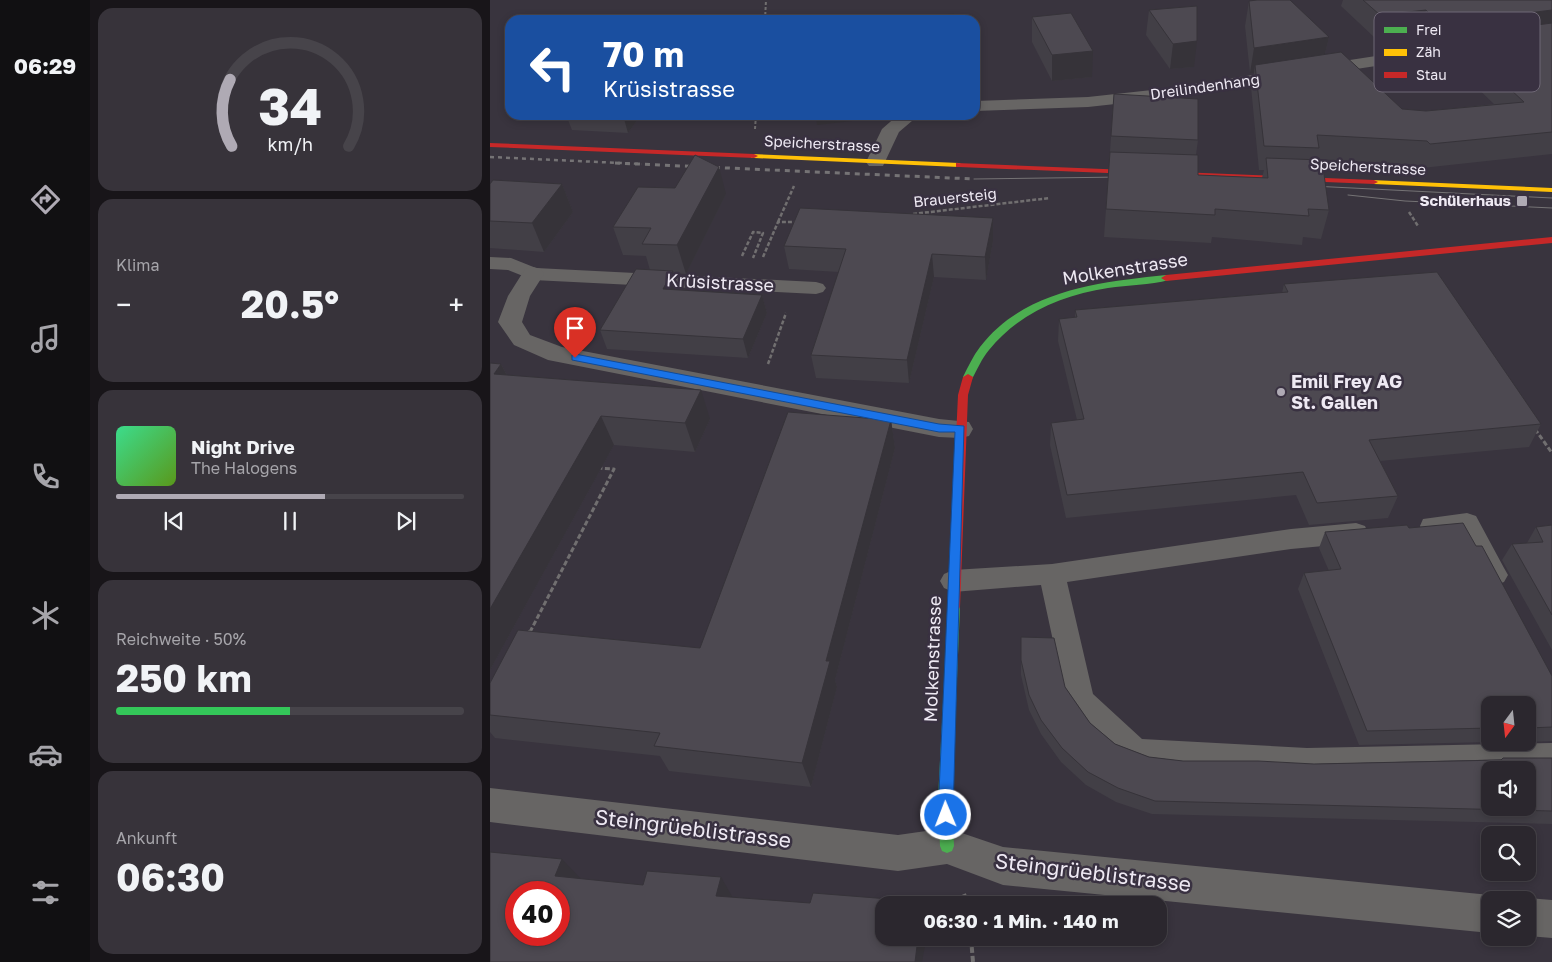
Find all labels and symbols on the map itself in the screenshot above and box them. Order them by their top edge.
legend [1374,12,1540,92]
text: Frei [1416,21,1442,38]
text: Zäh [1416,43,1441,60]
text: Stau [1416,66,1447,83]
street label: Dreilindenhang [1149,69,1261,103]
street label: Speicherstrasse [764,131,881,155]
street label: Speicherstrasse [1310,154,1427,178]
street label: Brauersteig [912,184,997,210]
place label: Schülerhaus [1420,191,1511,209]
marker: Schülerhaus [1515,194,1529,208]
street label: Molkenstrasse [1061,247,1189,289]
street label: Krüsistrasse [666,268,775,296]
pin [554,307,596,358]
place label: Emil Frey AG St. Gallen [1291,370,1402,413]
marker: Emil Frey AG St. Gallen [1275,386,1287,398]
street label: Molkenstrasse [919,595,945,723]
north arrow [1481,696,1536,751]
position arrow [919,788,971,840]
street label: Steingrüeblistrasse [594,803,793,853]
street label: Steingrüeblistrasse [994,847,1193,897]
speed limit sign: 40 [505,881,570,946]

